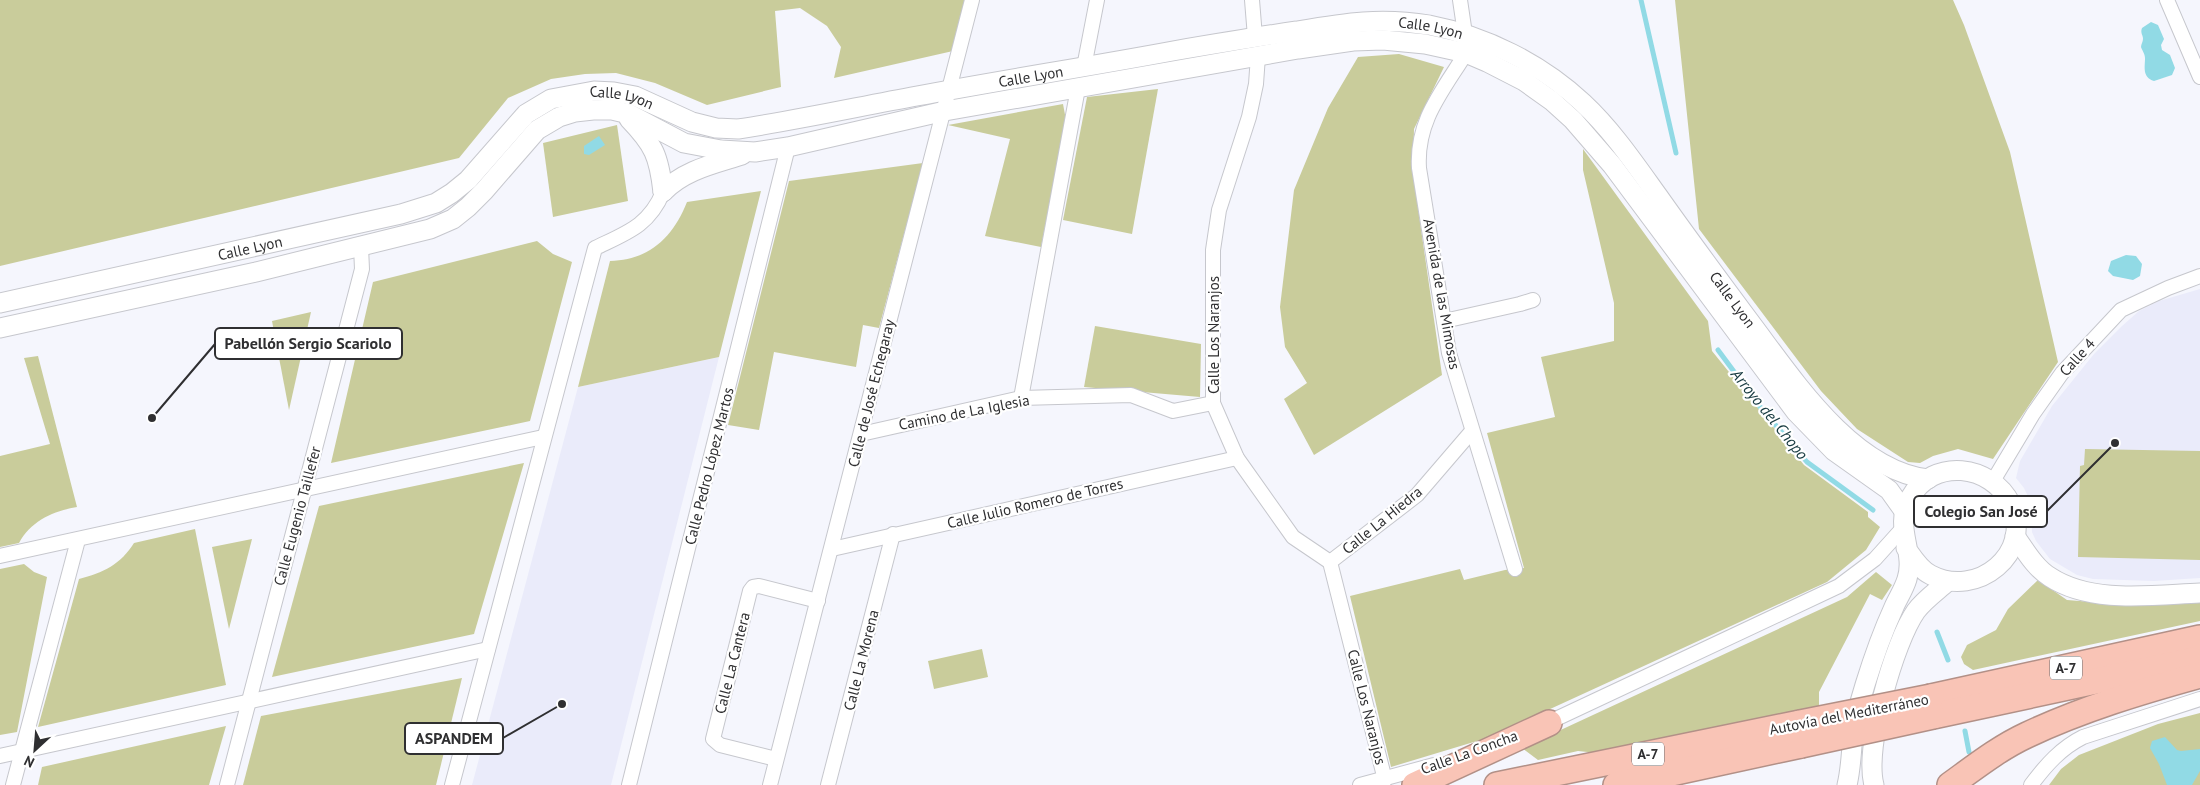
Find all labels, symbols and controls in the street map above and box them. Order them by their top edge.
street label: Calle Lyon [1398,12,1466,43]
street label: Calle Lyon [997,61,1065,91]
street label: Calle Lyon [588,81,657,113]
street label: Avenida de las Mimosas [1419,217,1465,371]
street label: Calle Lyon [216,231,284,264]
street label: Calle Lyon [1706,267,1760,331]
street label: Calle Los Naranjos [1204,276,1223,394]
street label: Calle de José Echegaray [843,317,899,469]
callout: Pabellón Sergio Scariolo [215,328,402,359]
text: Pabellón Sergio Scariolo [225,333,392,353]
street label: Calle 4 [2055,334,2099,380]
water label: Arroyo del Chopo [1727,364,1813,464]
street label: Calle Pedro López Martos [680,385,738,547]
street label: Camino de La Iglesia [897,390,1031,434]
street label: Calle Eugenio Taillefer [269,444,325,588]
street label: Calle Julio Romero de Torres [945,473,1125,533]
street label: Calle La Hiedra [1338,482,1426,558]
callout: Colegio San José [1914,496,2047,527]
text: Colegio San José [1924,501,2038,521]
street label: Calle La Morena [839,608,883,712]
street label: Calle La Cantera [710,610,754,716]
street label: Calle Los Naranjos [1344,647,1390,767]
road number: A-7 [2050,656,2082,680]
street label: Autovía del Mediterráneo [1768,689,1930,739]
callout: ASPANDEM [405,723,503,754]
north arrow [10,725,60,775]
street label: Calle La Concha [1418,726,1520,778]
text: ASPANDEM [415,728,493,748]
road number: A-7 [1632,742,1664,766]
text: N [21,752,37,772]

